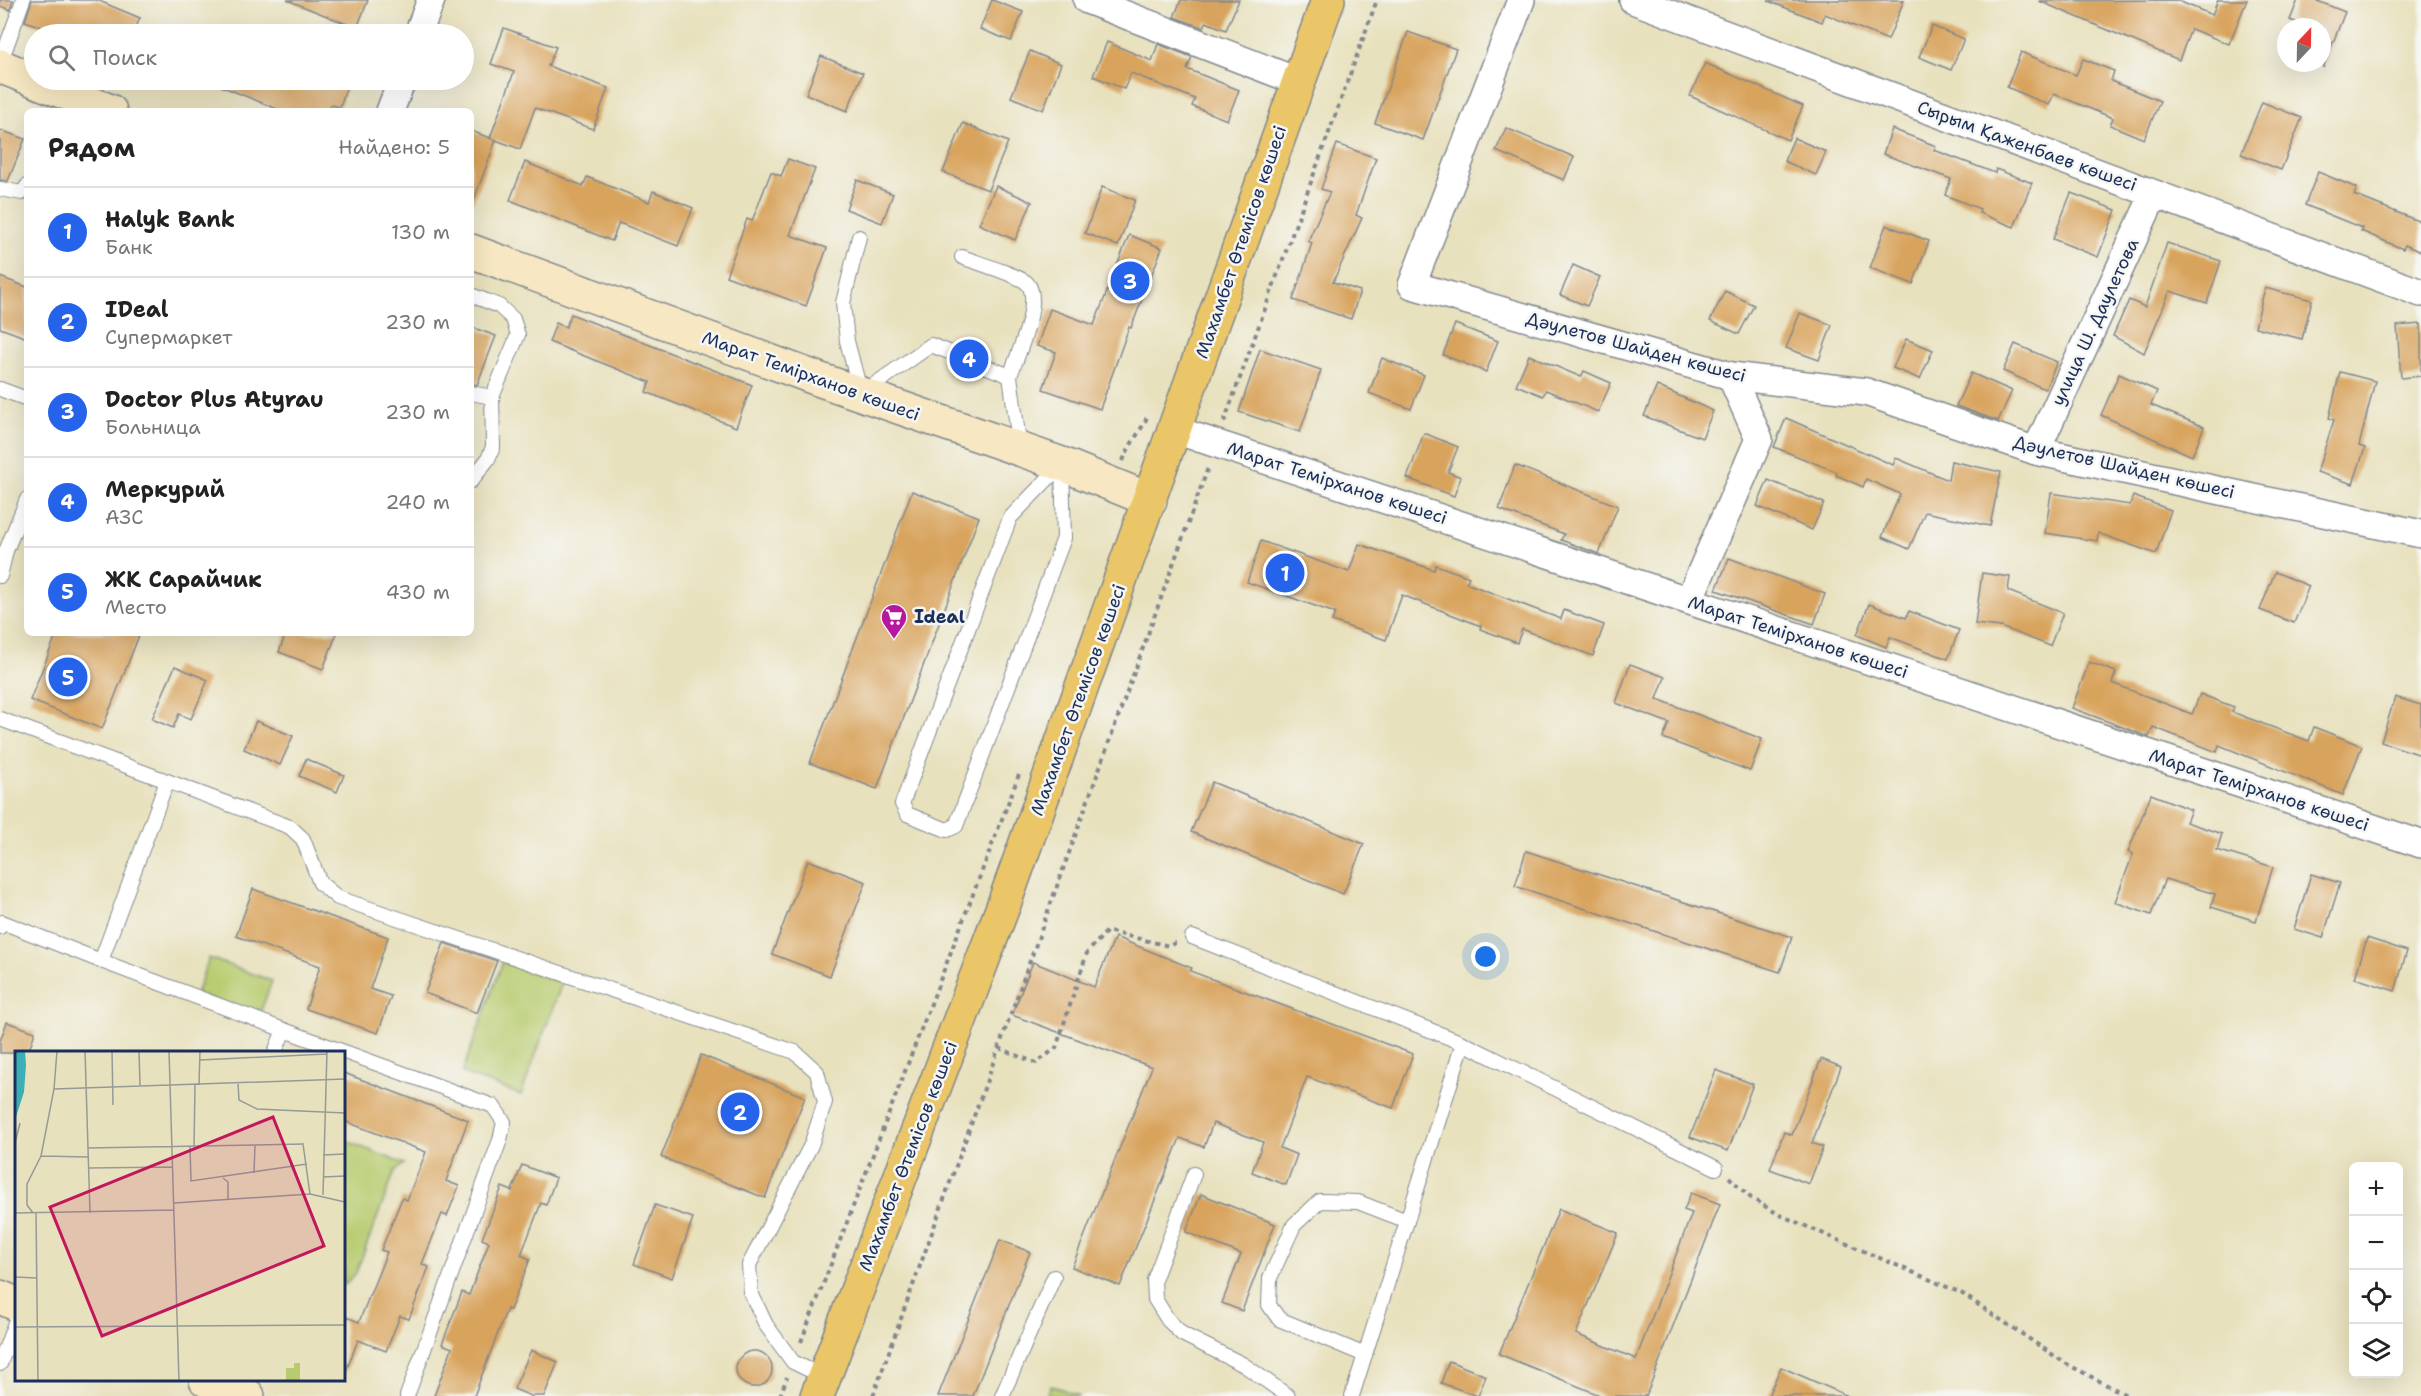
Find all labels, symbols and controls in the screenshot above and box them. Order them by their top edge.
north arrow [2277,18,2331,72]
search box [24,24,474,90]
icon: search [45,41,78,74]
text: Поиск [93,43,157,72]
street label: Сырым Қаженбаев көшесі [1914,95,2140,197]
street label: Махамбет Өтемісов көшесі [1190,122,1292,362]
text: Рядом [48,130,135,165]
text: Найдено: 5 [338,134,450,160]
text: Halyk Bank [105,205,235,234]
text: 1 [63,219,72,245]
text: 130 m [391,219,450,245]
text: Банк [105,234,153,260]
street label: улица Ш. Даулетова [2046,234,2144,410]
pin: 3 [1110,258,1150,304]
text: IDeal [105,295,168,324]
street label: Дәулетов Шайден көшесі [1523,306,1749,388]
text: 2 [61,309,75,335]
text: 230 m [385,309,450,335]
text: Супермаркет [105,324,232,350]
street label: Марат Темірханов көшесі [699,325,923,427]
pin: 4 [950,336,988,382]
text: Doctor Plus Atyrau [105,385,324,414]
text: 3 [61,399,75,425]
text: 230 m [385,399,450,425]
text: Больница [105,414,201,440]
street label: Дәулетов Шайден көшесі [2011,430,2237,504]
street label: Марат Темірханов көшесі [1224,436,1450,530]
text: Меркурий [105,475,225,504]
text: 4 [61,489,75,515]
text: 240 m [385,489,450,515]
text: АЗС [105,504,143,530]
pin: 1 [1266,550,1304,596]
text: ЖК Сарайчик [105,565,262,594]
text: 5 [61,579,74,605]
text: 430 m [386,579,450,605]
street label: Махамбет Өтемісов көшесі [1025,581,1131,819]
street label: Марат Темірханов көшесі [1685,590,1911,684]
text: Место [105,594,167,620]
supermarket icon: Ideal [879,602,909,640]
place label: Ideal [914,605,965,629]
pin: 5 [48,654,88,700]
street label: Марат Темірханов көшесі [2146,743,2372,837]
your location [1471,942,1500,971]
street label: Махамбет Өтемісов көшесі [853,1037,963,1275]
inset map [15,1051,345,1381]
pin: 2 [720,1090,760,1134]
map controls [2349,1162,2403,1378]
button: + [2349,1162,2403,1216]
button: − [2349,1216,2403,1270]
button: locate [2349,1270,2403,1324]
button: layers [2349,1324,2403,1378]

